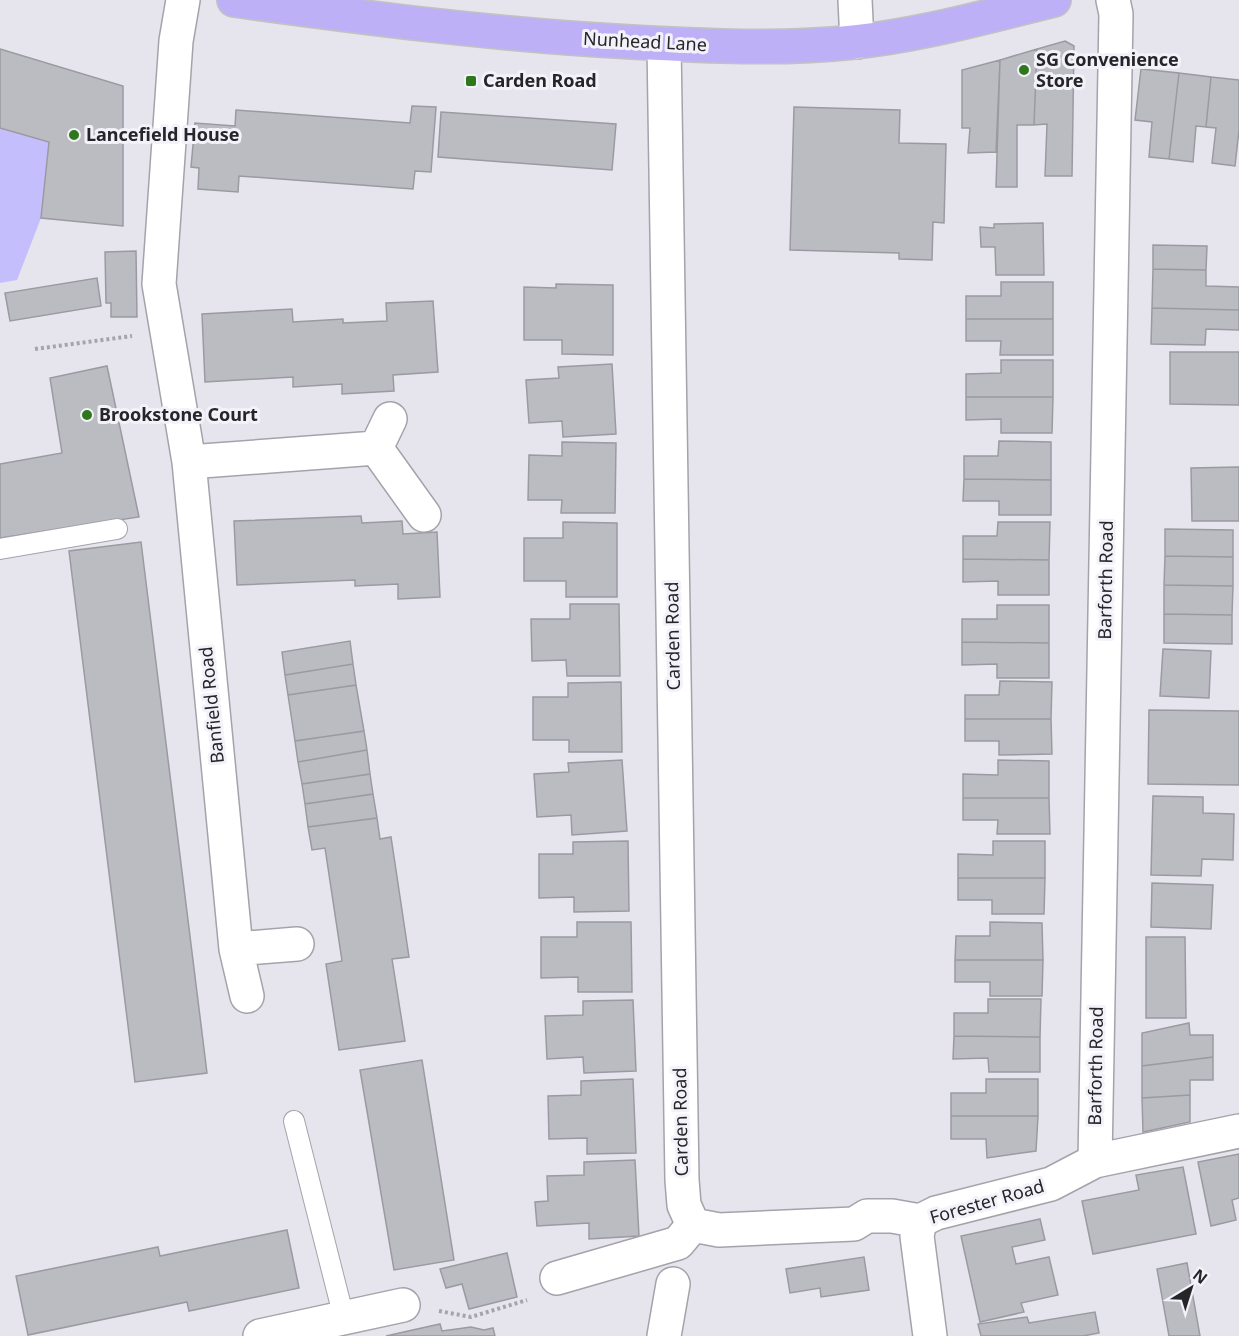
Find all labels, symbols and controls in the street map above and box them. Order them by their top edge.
street label: Nunhead Lane [583,26,708,56]
place label: SG Convenience Store [1036,47,1179,92]
marker: SG Convenience Store [1017,63,1031,77]
place label: Carden Road [483,68,597,92]
marker: Carden Road [464,74,478,88]
place label: Lancefield House [86,122,240,146]
marker: Lancefield House [67,128,81,142]
place label: Brookstone Court [99,402,258,426]
marker: Brookstone Court [80,408,94,422]
street label: Barforth Road [1092,520,1118,640]
street label: Carden Road [659,581,685,691]
street label: Banfield Road [193,645,229,765]
street label: Barforth Road [1082,1006,1108,1126]
street label: Carden Road [667,1067,693,1177]
street label: Forester Road [927,1173,1047,1229]
north arrow [1161,1258,1221,1318]
text: N [1188,1264,1212,1289]

